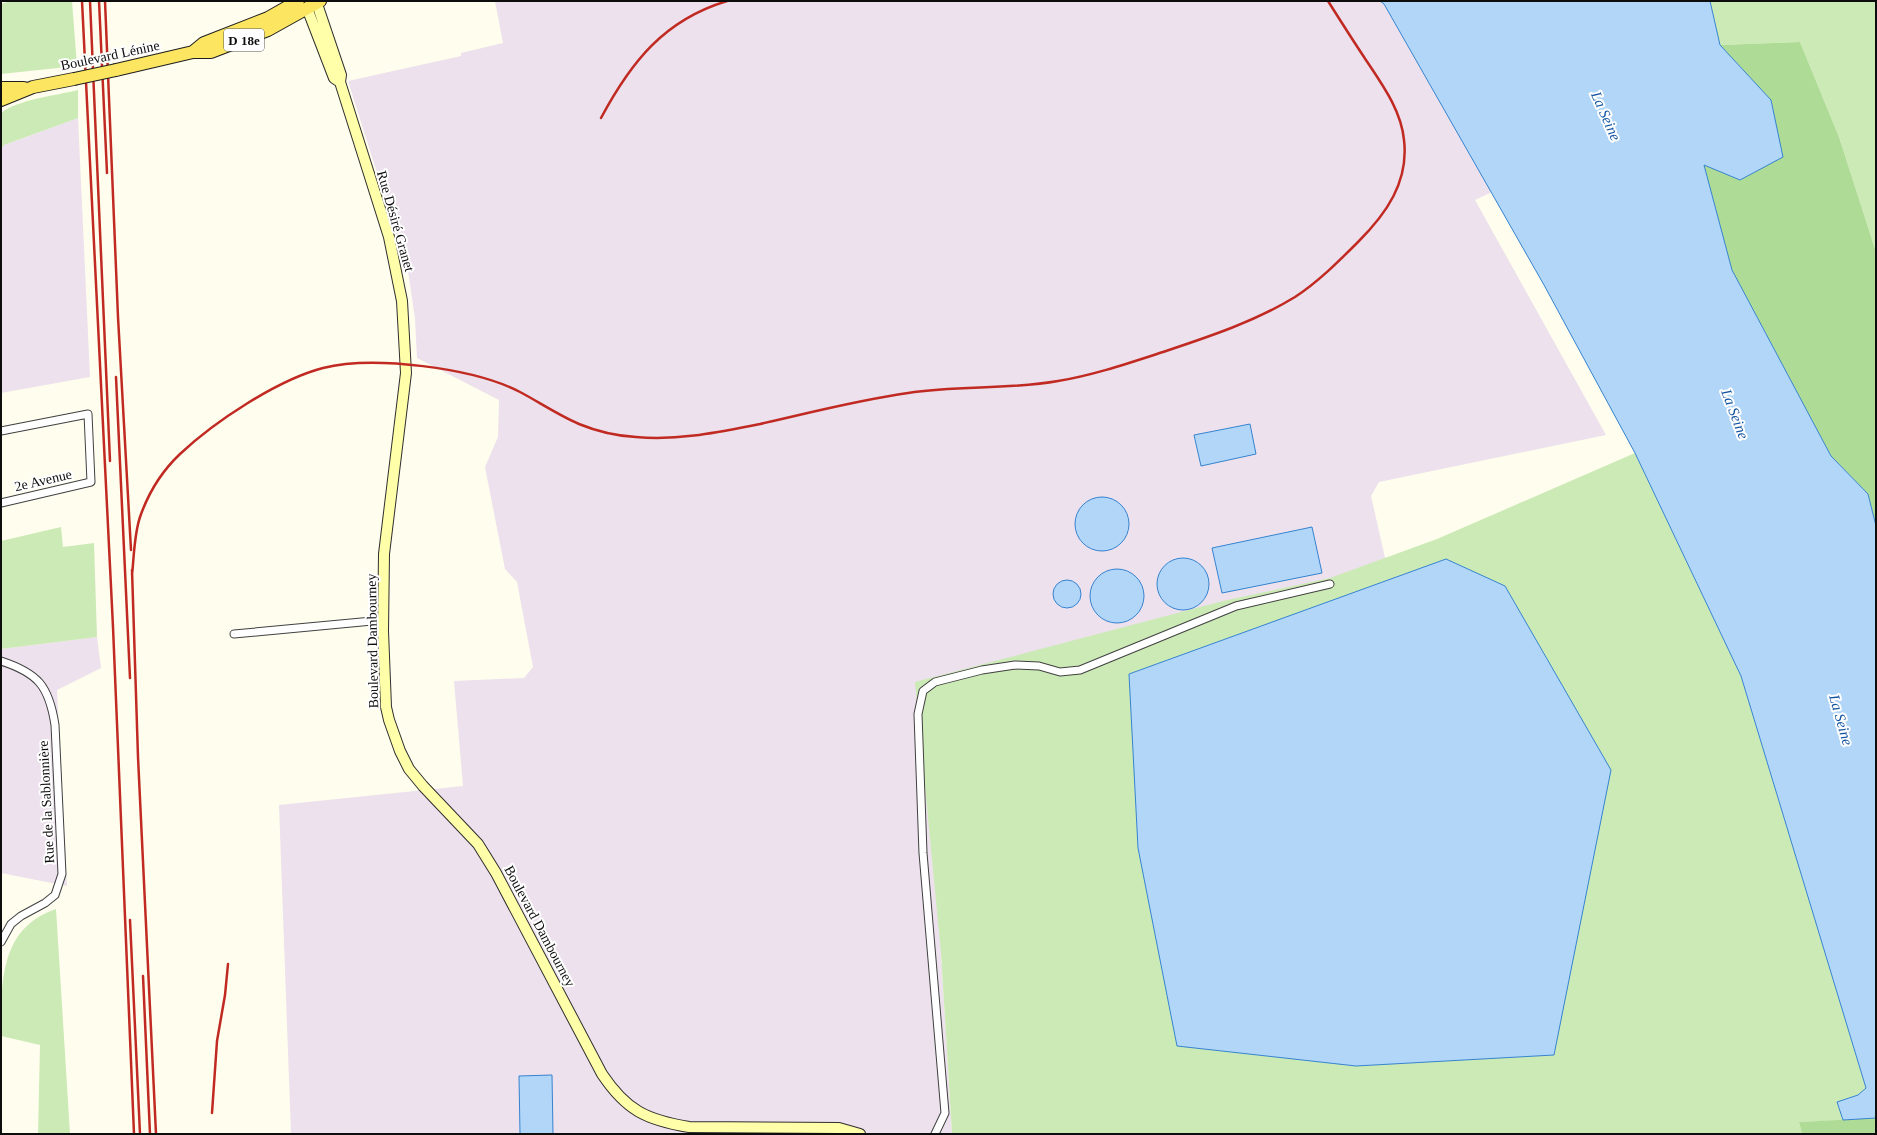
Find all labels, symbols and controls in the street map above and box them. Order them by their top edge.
road number: D 18e [224,29,264,51]
street label: Boulevard Lénine [59,38,161,73]
water label: La Seine [1588,88,1624,143]
street label: Rue Désiré Granet [374,169,417,273]
water label: La Seine [1718,386,1752,441]
street label: 2e Avenue [13,467,73,494]
street label: Boulevard Dambourney [364,573,381,709]
water label: La Seine [1826,692,1856,748]
street label: Rue de la Sablonnière [36,740,57,864]
street label: Boulevard Dambourney [501,863,578,989]

